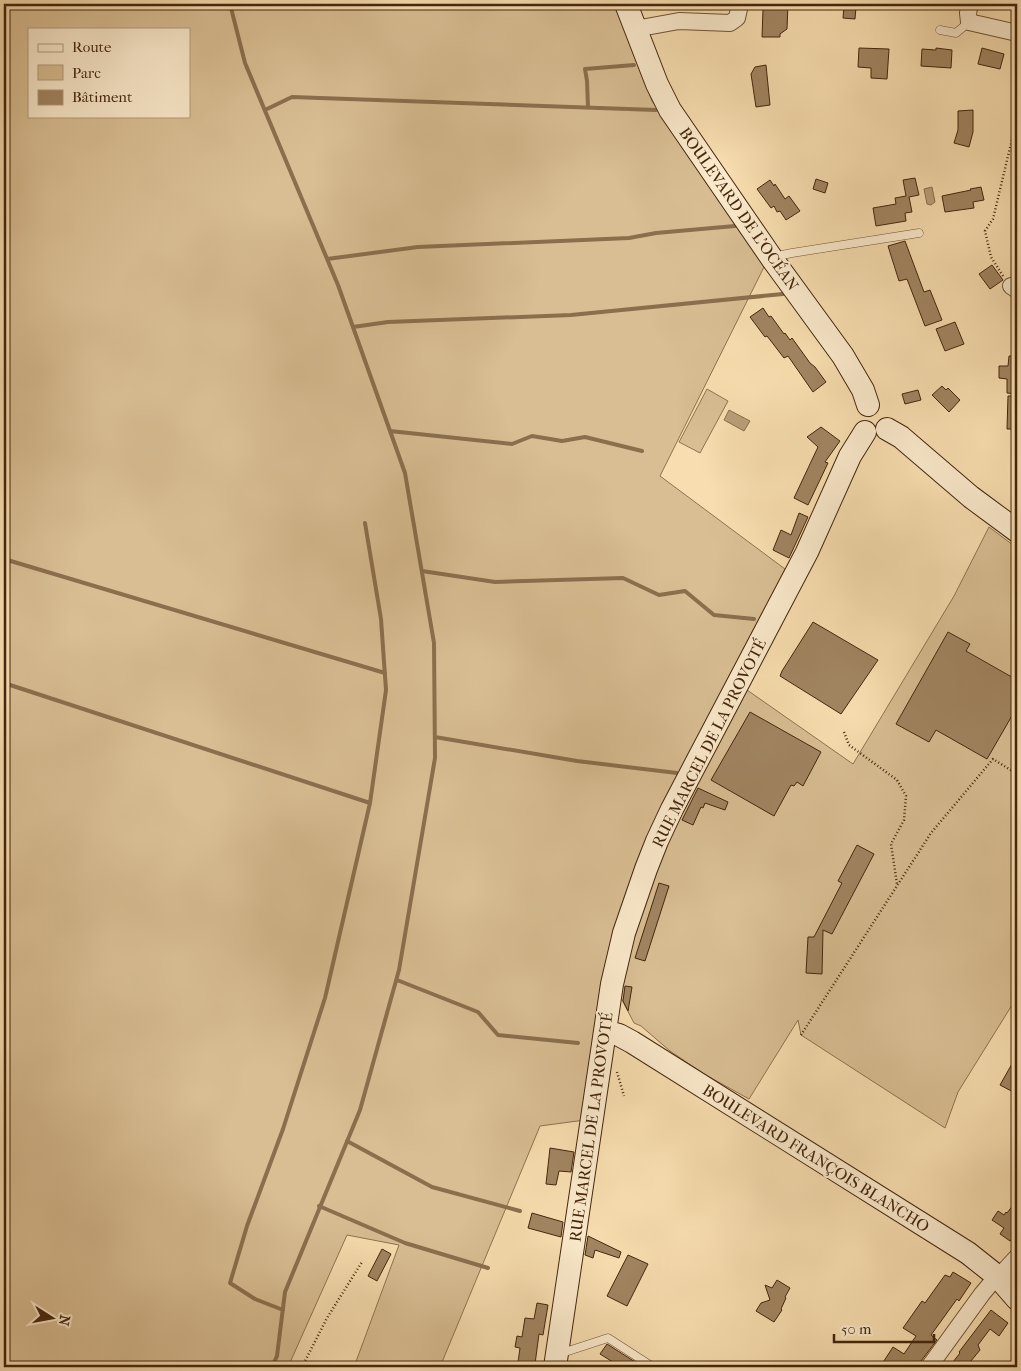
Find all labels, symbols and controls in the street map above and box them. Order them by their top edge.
legend [28,28,190,118]
text: Route [72,38,112,56]
text: Parc [72,64,101,82]
text: Bâtiment [72,88,133,106]
street label: BOULEVARD DE L'OCÉAN [675,123,803,294]
street label: RUE MARCEL DE LA PROVOTÉ [647,635,770,851]
street label: RUE MARCEL DE LA PROVOTÉ [564,1011,617,1243]
street label: BOULEVARD FRANÇOIS BLANCHO [698,1080,933,1237]
north arrow [28,1294,78,1344]
scale bar [834,1311,934,1343]
text: N [55,1314,74,1328]
text: 50 m [841,1320,872,1338]

